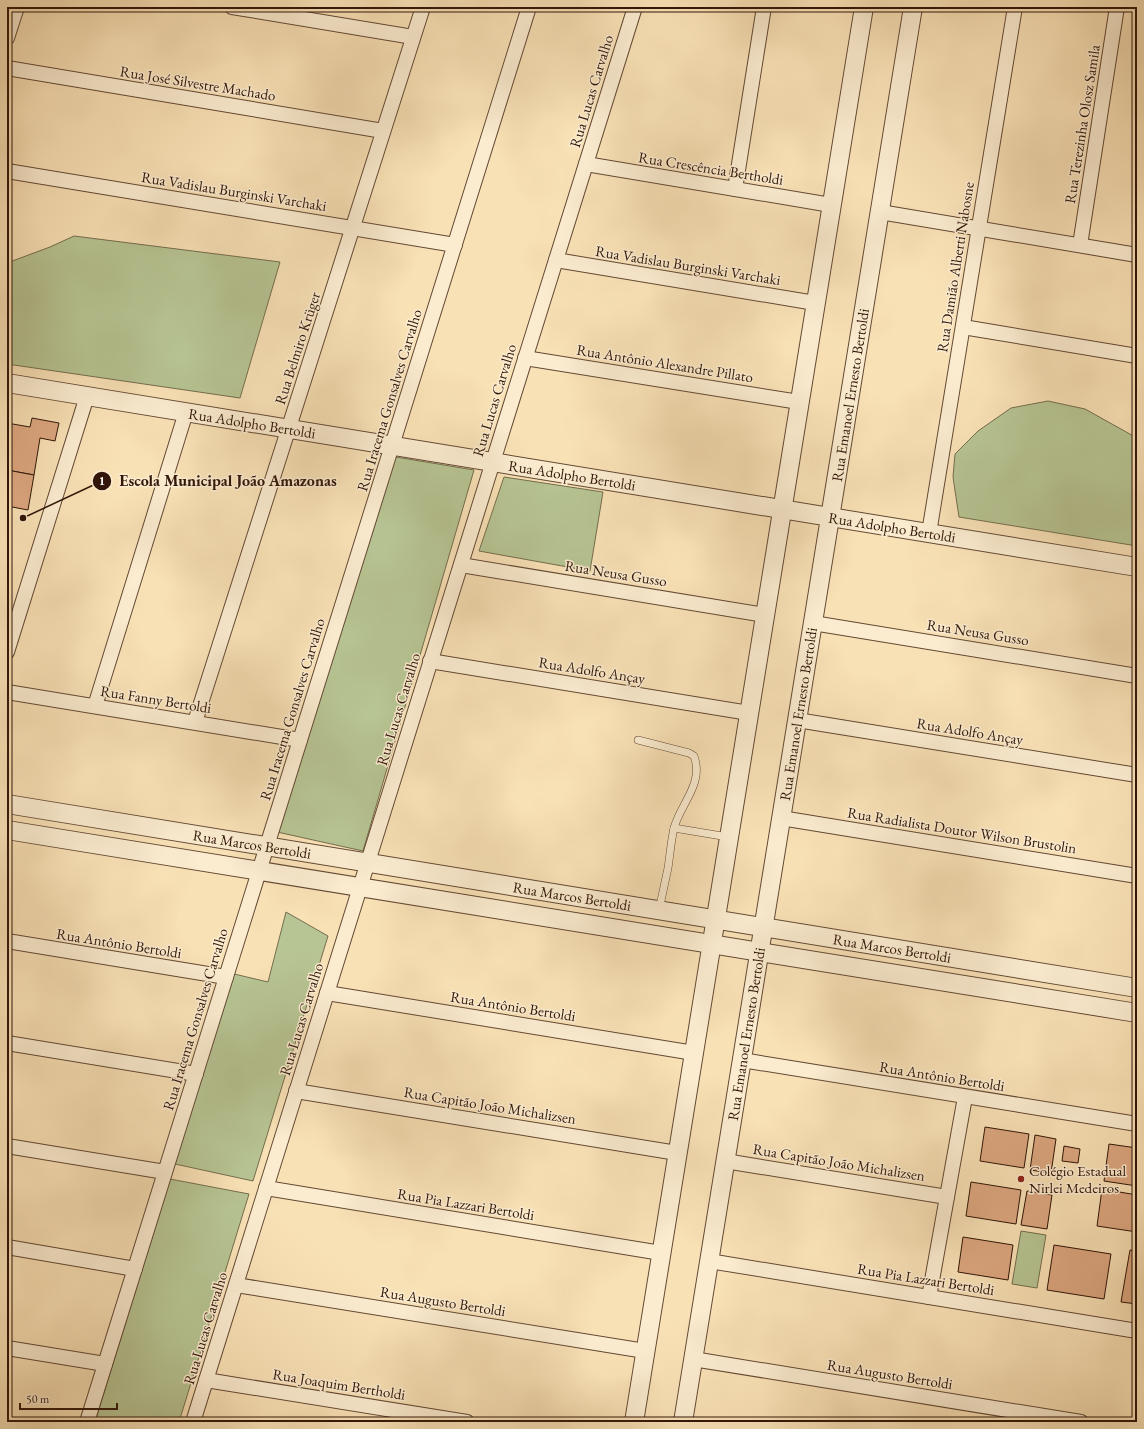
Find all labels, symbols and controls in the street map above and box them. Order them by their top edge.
street label: Rua Lucas Carvalho [565,32,617,150]
street label: Rua Terezinha Olosz Samila [1060,43,1104,205]
street label: Rua José Silvestre Machado [119,61,277,105]
street label: Rua Crescência Bertholdi [637,147,785,189]
street label: Rua Vadislau Burginski Varchaki [140,167,328,215]
street label: Rua Damião Alberti Nabosne [932,180,978,354]
street label: Rua Vadislau Burginski Varchaki [594,241,782,289]
street label: Rua Belmiro Krüger [270,289,324,407]
street label: Rua Iracema Gonsalves Carvalho [352,307,426,493]
street label: Rua Emanoel Ernesto Bertoldi [827,307,873,483]
street label: Rua Antônio Alexandre Pillato [575,340,755,386]
street label: Rua Lucas Carvalho [468,341,520,459]
street label: Rua Adolpho Bertoldi [187,404,317,442]
street label: Rua Adolpho Bertoldi [507,456,637,494]
callout: Escola Municipal João Amazonas [92,467,345,495]
text: Escola Municipal João Amazonas [119,470,337,491]
text: 1 [99,473,105,489]
street label: Rua Adolpho Bertoldi [827,508,957,546]
street label: Rua Neusa Gusso [564,556,668,590]
street label: Rua Neusa Gusso [926,615,1030,649]
street label: Rua Iracema Gonsalves Carvalho [255,616,329,802]
street label: Rua Emanoel Ernesto Bertoldi [775,626,821,802]
street label: Rua Lucas Carvalho [372,650,424,768]
street label: Rua Adolfo Ançay [537,652,647,688]
street label: Rua Fanny Bertoldi [99,681,213,717]
street label: Rua Adolfo Ançay [915,713,1025,749]
street label: Rua Radialista Doutor Wilson Brustolin [846,802,1078,858]
street label: Rua Marcos Bertoldi [192,825,313,863]
street label: Rua Marcos Bertoldi [512,877,633,915]
street label: Rua Antônio Bertoldi [55,924,183,962]
street label: Rua Iracema Gonsalves Carvalho [158,926,232,1112]
street label: Rua Marcos Bertoldi [832,929,953,967]
street label: Rua Emanoel Ernesto Bertoldi [723,946,769,1122]
street label: Rua Lucas Carvalho [275,960,327,1078]
street label: Rua Antônio Bertoldi [449,987,577,1025]
street label: Rua Antônio Bertoldi [878,1057,1006,1095]
street label: Rua Capitão João Michalizsen [403,1082,577,1128]
street label: Rua Capitão João Michalizsen [752,1139,926,1185]
place label: Colégio Estadual Nirlei Medeiros [1029,1161,1126,1197]
marker: Colégio Estadual Nirlei Medeiros [1016,1174,1026,1184]
street label: Rua Pia Lazzari Bertoldi [396,1184,536,1224]
street label: Rua Pia Lazzari Bertoldi [856,1259,996,1299]
street label: Rua Lucas Carvalho [179,1269,231,1387]
street label: Rua Augusto Bertoldi [379,1282,507,1320]
street label: Rua Augusto Bertoldi [826,1355,954,1393]
street label: Rua Joaquim Bertholdi [271,1364,407,1404]
scale bar [20,1385,117,1411]
text: 50 m [26,1391,50,1407]

